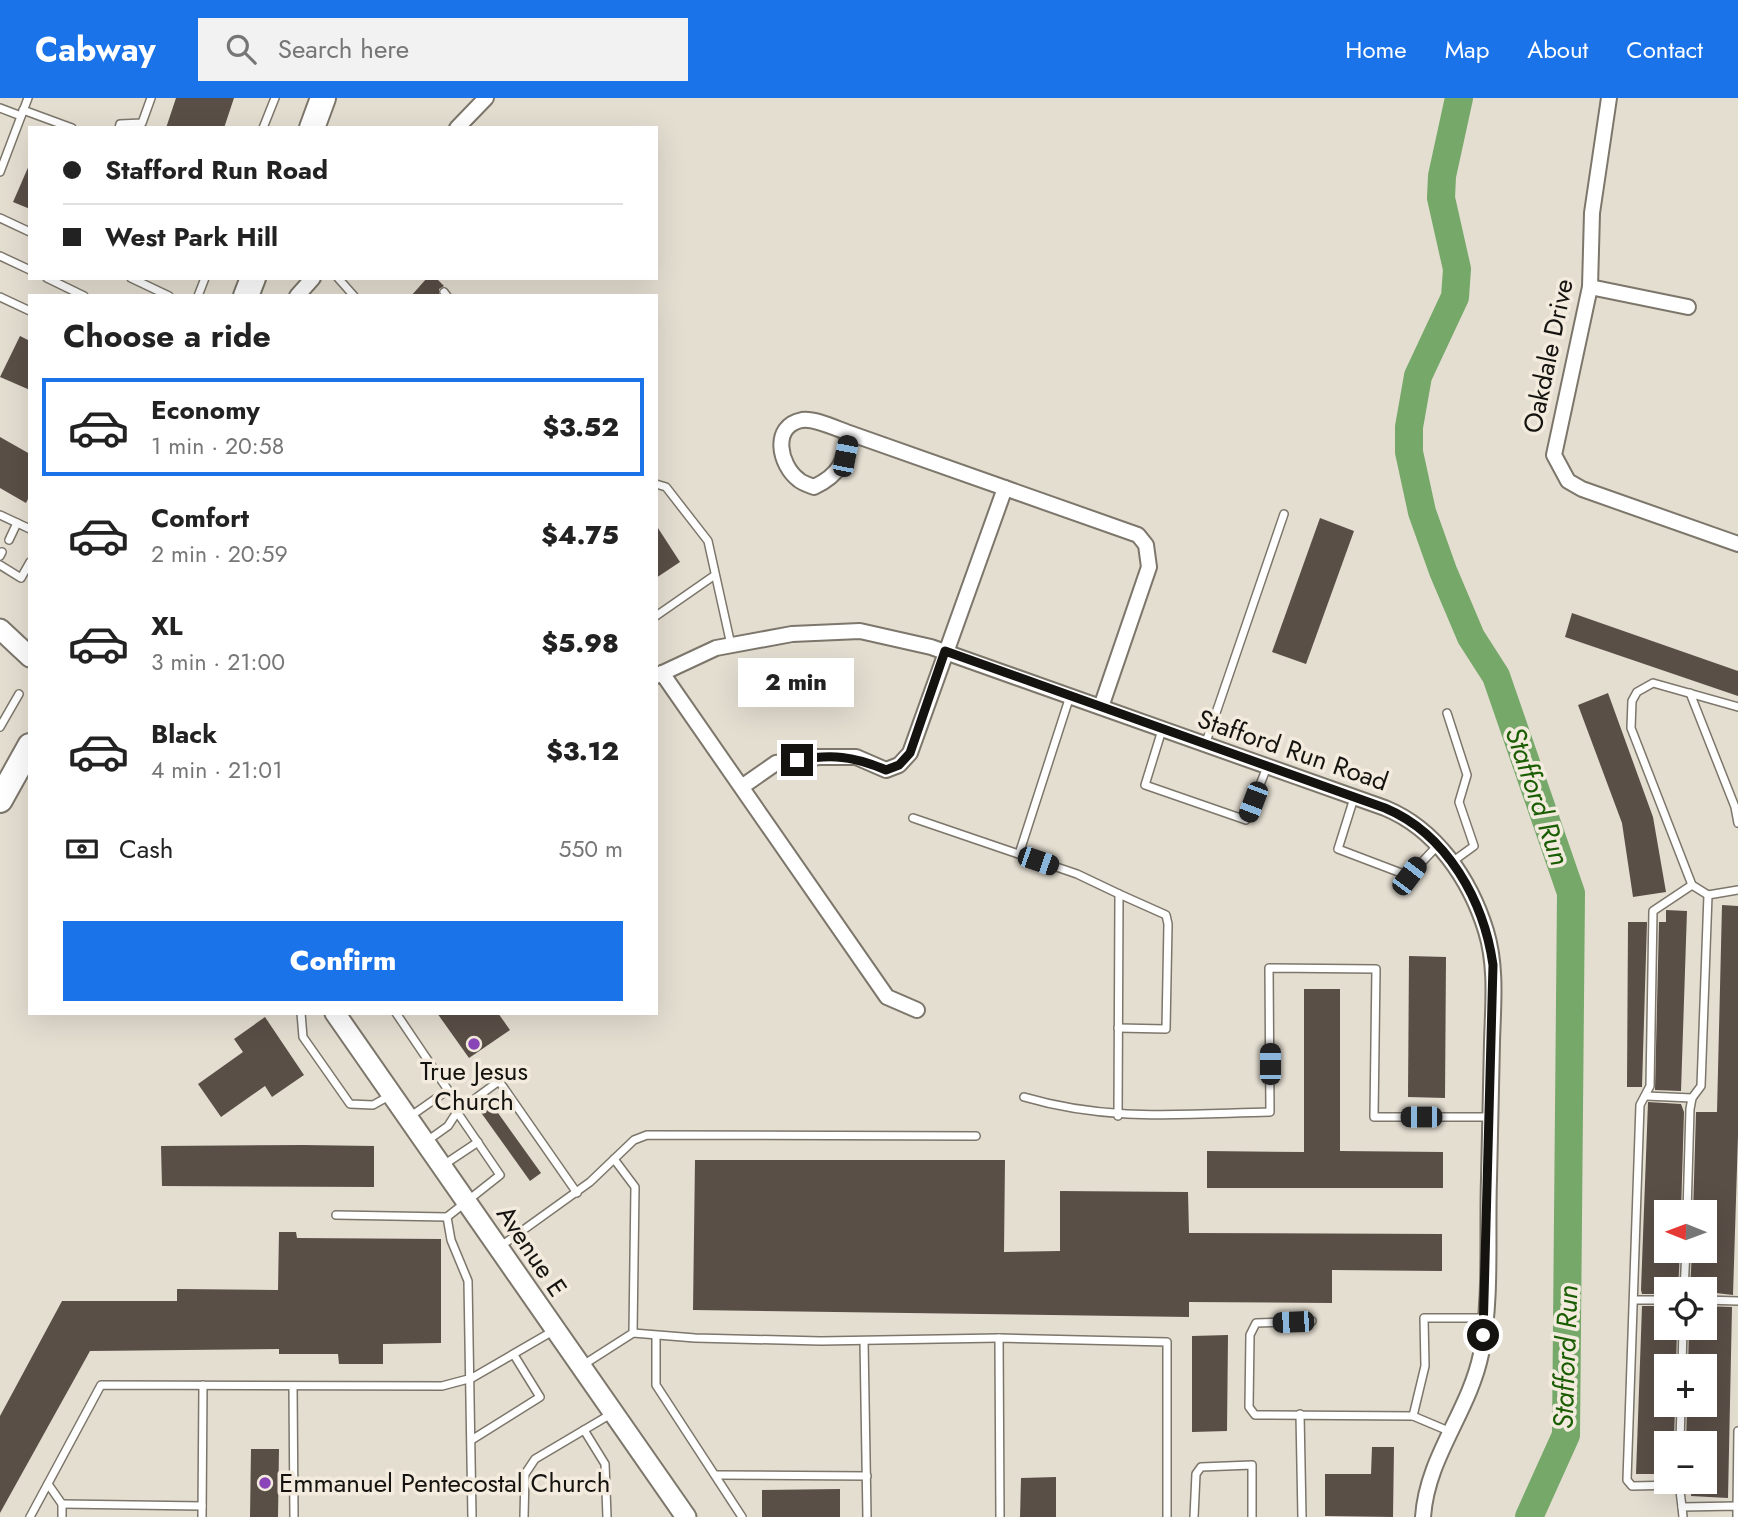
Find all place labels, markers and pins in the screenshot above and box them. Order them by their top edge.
marker: True Jesus Church [466,1036,482,1052]
place label: True Jesus Church [420,1052,528,1120]
place label: Emmanuel Pentecostal Church [279,1464,610,1502]
marker: Emmanuel Pentecostal Church [257,1475,273,1491]

